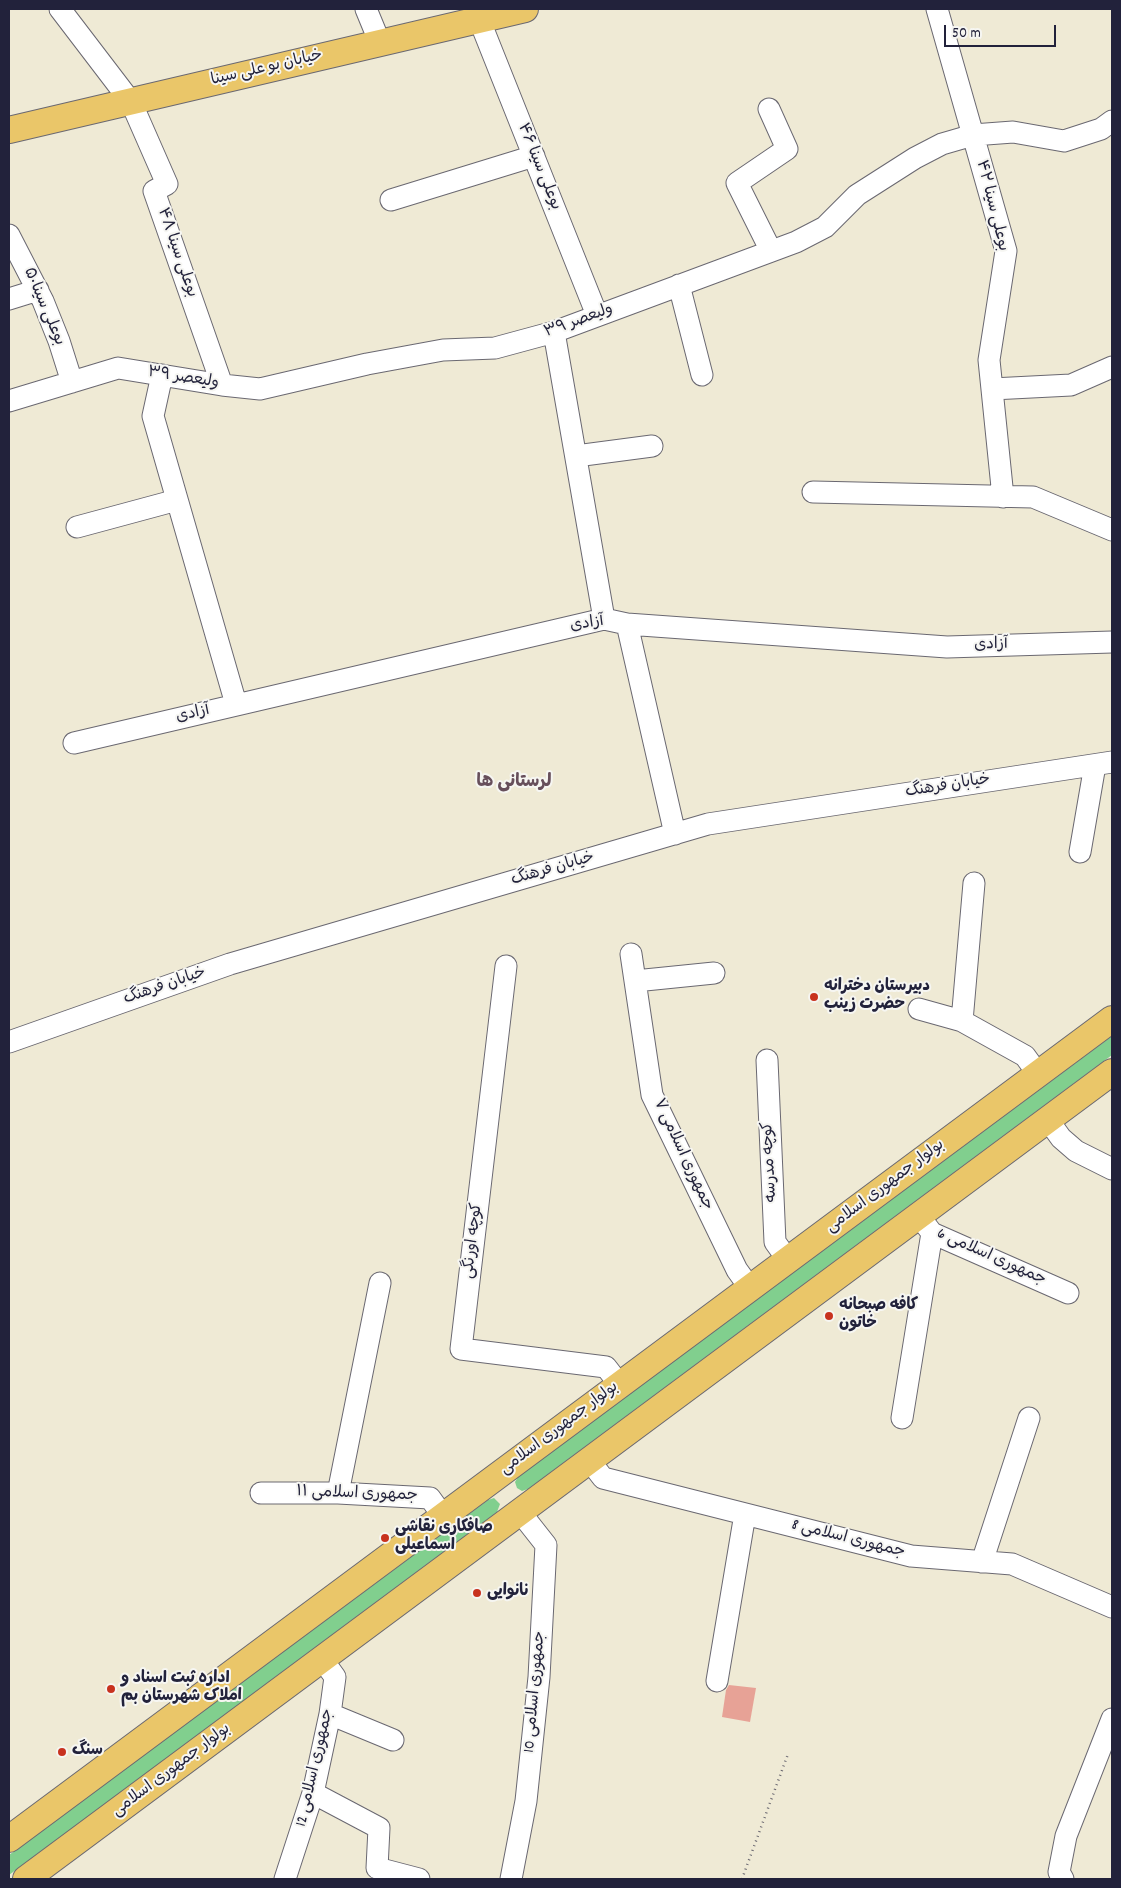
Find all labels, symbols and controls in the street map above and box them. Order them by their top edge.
scale bar [946,15,1058,47]
text: 50 m [952,23,981,45]
street label: خیابان بو علی سینا [209,47,325,91]
street label: بوعلی سینا ۴۶ [512,121,564,213]
street label: بوعلی سینا ۴۲ [970,158,1012,254]
street label: بوعلی سینا ۴۸ [152,206,200,300]
street label: بوعلی سینا۵۰ [18,265,68,349]
street label: ولیعصر ۳۹ [542,301,616,343]
street label: ولیعصر ۳۹ [146,364,220,394]
street label: آزادی [569,613,605,637]
street label: آزادی [974,636,1008,656]
street label: آزادی [174,702,212,728]
street label: خیابان فرهنگ [904,771,992,803]
district label: لرستانی ها [477,773,551,795]
street label: خیابان فرهنگ [509,849,597,891]
street label: خیابان فرهنگ [121,964,209,1010]
place label: دبیرستان دخترانه حضرت زینب [824,978,930,1016]
marker: دبیرستان دخترانه حضرت زینب [808,991,820,1003]
street label: جمهوری اسلامی ۷ [648,1096,716,1214]
street label: کوچه مدرسه [759,1121,783,1203]
street label: بولوار جمهوری اسلامی [823,1136,949,1238]
street label: کوچه اورنگی [460,1202,488,1280]
street label: جمهوری اسلامی 6 [933,1225,1049,1291]
place label: کافه صبحانه خاتون [839,1297,918,1335]
marker: کافه صبحانه خاتون [823,1310,835,1322]
street label: بولوار جمهوری اسلامی [497,1378,623,1480]
street label: جمهوری اسلامی ۱۱ [296,1483,418,1507]
street label: جمهوری اسلامی 8 [789,1517,907,1563]
place label: صافکاری نقاشی اسماعیلی [395,1519,493,1557]
marker: صافکاری نقاشی اسماعیلی [379,1532,391,1544]
place label: نانوایی [487,1583,530,1603]
marker: نانوایی [471,1587,483,1599]
street label: جمهوری اسلامی 10 [521,1630,551,1754]
place label: اداره ثبت اسناد و املاک شهرستان بم [121,1670,242,1708]
marker: اداره ثبت اسناد و املاک شهرستان بم [105,1683,117,1695]
street label: جمهوری اسلامی 12 [293,1707,339,1829]
street label: بولوار جمهوری اسلامی [109,1720,235,1822]
place label: سنگ [72,1742,103,1762]
marker: سنگ [56,1746,68,1758]

